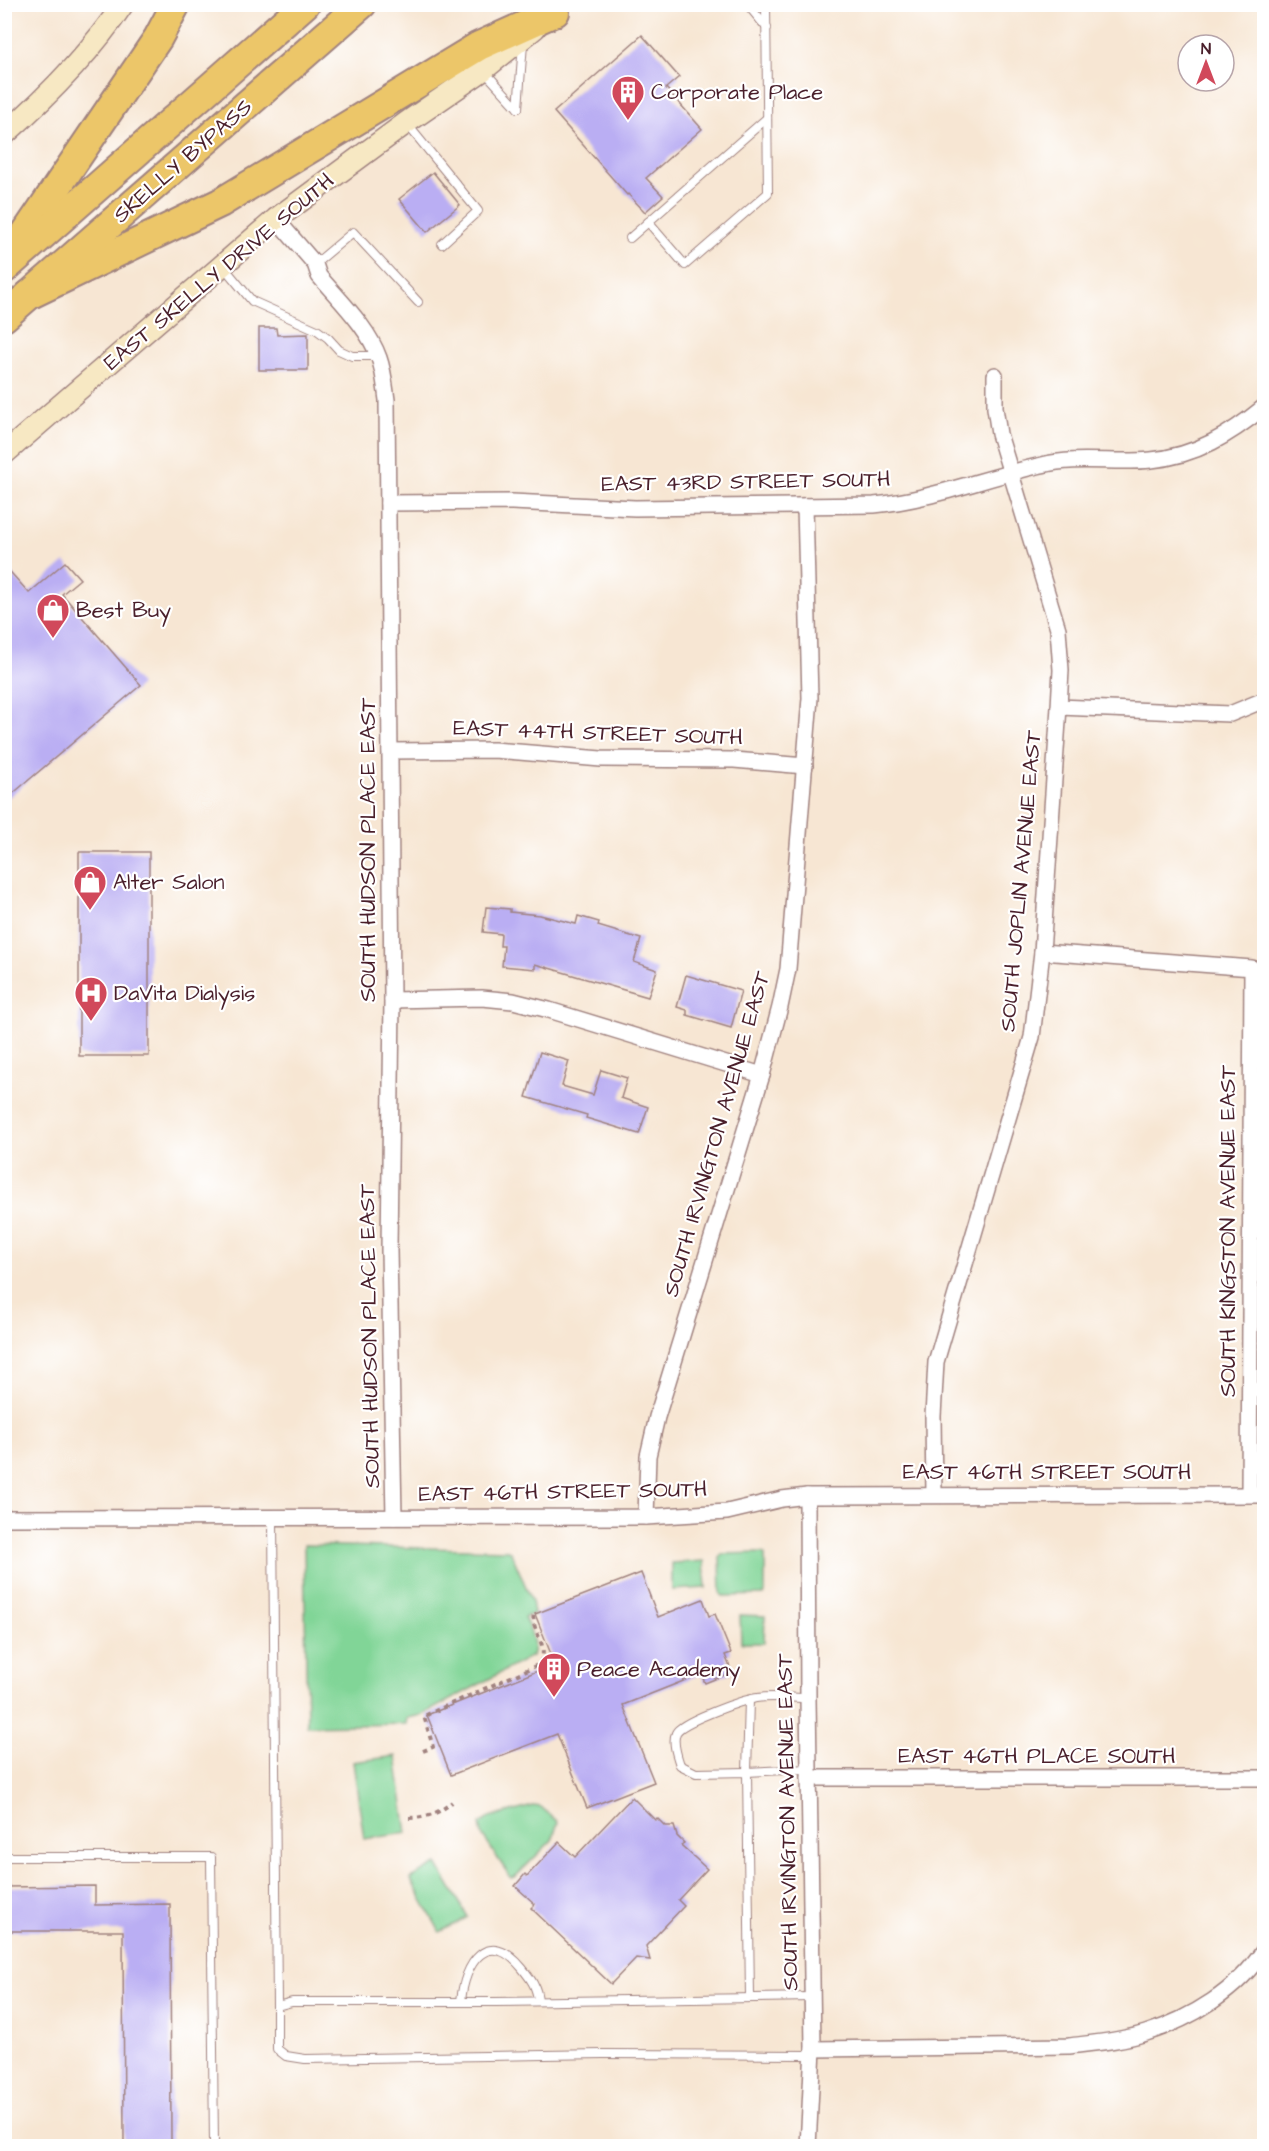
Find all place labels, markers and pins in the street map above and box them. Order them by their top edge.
building icon: Corporate Place [610,74,646,121]
place label: Corporate Place [651,77,823,108]
shop icon: Best Buy [35,592,71,639]
place label: Best Buy [76,595,171,627]
shop icon: Alter Salon [72,864,108,911]
place label: Alter Salon [113,867,224,898]
hospital icon: DaVita Dialysis [73,975,109,1022]
place label: DaVita Dialysis [114,978,255,1010]
building icon: Peace Academy [536,1651,572,1698]
place label: Peace Academy [577,1654,740,1686]

